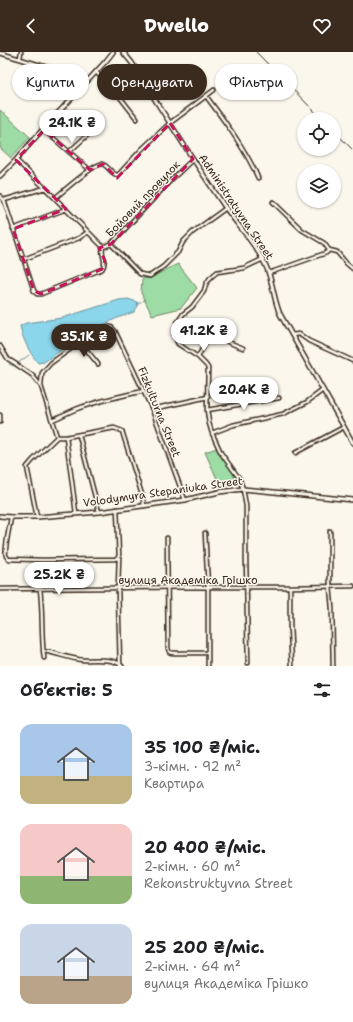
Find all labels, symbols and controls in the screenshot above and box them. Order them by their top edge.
text: Dwello [144,14,209,38]
icon: back [20,15,42,37]
icon: heart [311,15,333,37]
chip: Купити [12,64,89,100]
chip: Орендувати [97,64,207,100]
chip: Фільтри [215,64,297,100]
pin: 24.1K ₴ [35,110,109,144]
map controls [297,112,341,208]
button: locate [297,112,341,156]
text: 24.1K ₴ [48,114,96,131]
street label: Administratyvna Street [195,151,277,263]
street label: Бойовий провулок [102,157,184,241]
button: layers [297,164,341,208]
pin: 41.2K ₴ [167,318,241,352]
text: 41.2K ₴ [180,322,228,339]
pin: 35.1K ₴ [47,324,121,358]
text: 35.1K ₴ [60,328,108,345]
street label: Fizkulturna Street [134,365,184,460]
pin: 20.4K ₴ [207,377,281,411]
text: 20.4K ₴ [218,381,270,398]
street label: Volodymyra Stepaniuka Street [82,473,244,511]
pin: 25.2K ₴ [22,562,96,596]
text: 25.2K ₴ [33,566,85,583]
street label: вулиця Академіка Грішко [118,573,258,588]
text: Об’єктів: 5 [20,679,113,701]
icon: filters [311,679,333,701]
text: 35 100 ₴/міс. [144,736,260,758]
icon: home [52,740,100,788]
text: 3-кімн. · 92 m² [144,758,241,775]
text: Квартира [144,775,204,792]
text: 20 400 ₴/міс. [144,836,266,858]
icon: home [52,840,100,888]
text: 2-кімн. · 60 m² [144,858,241,875]
text: Rekonstruktyvna Street [144,875,293,892]
text: 25 200 ₴/міс. [144,936,265,958]
icon: home [52,940,100,988]
text: 2-кімн. · 64 m² [144,958,241,975]
text: вулиця Академіка Грішко [144,975,308,992]

